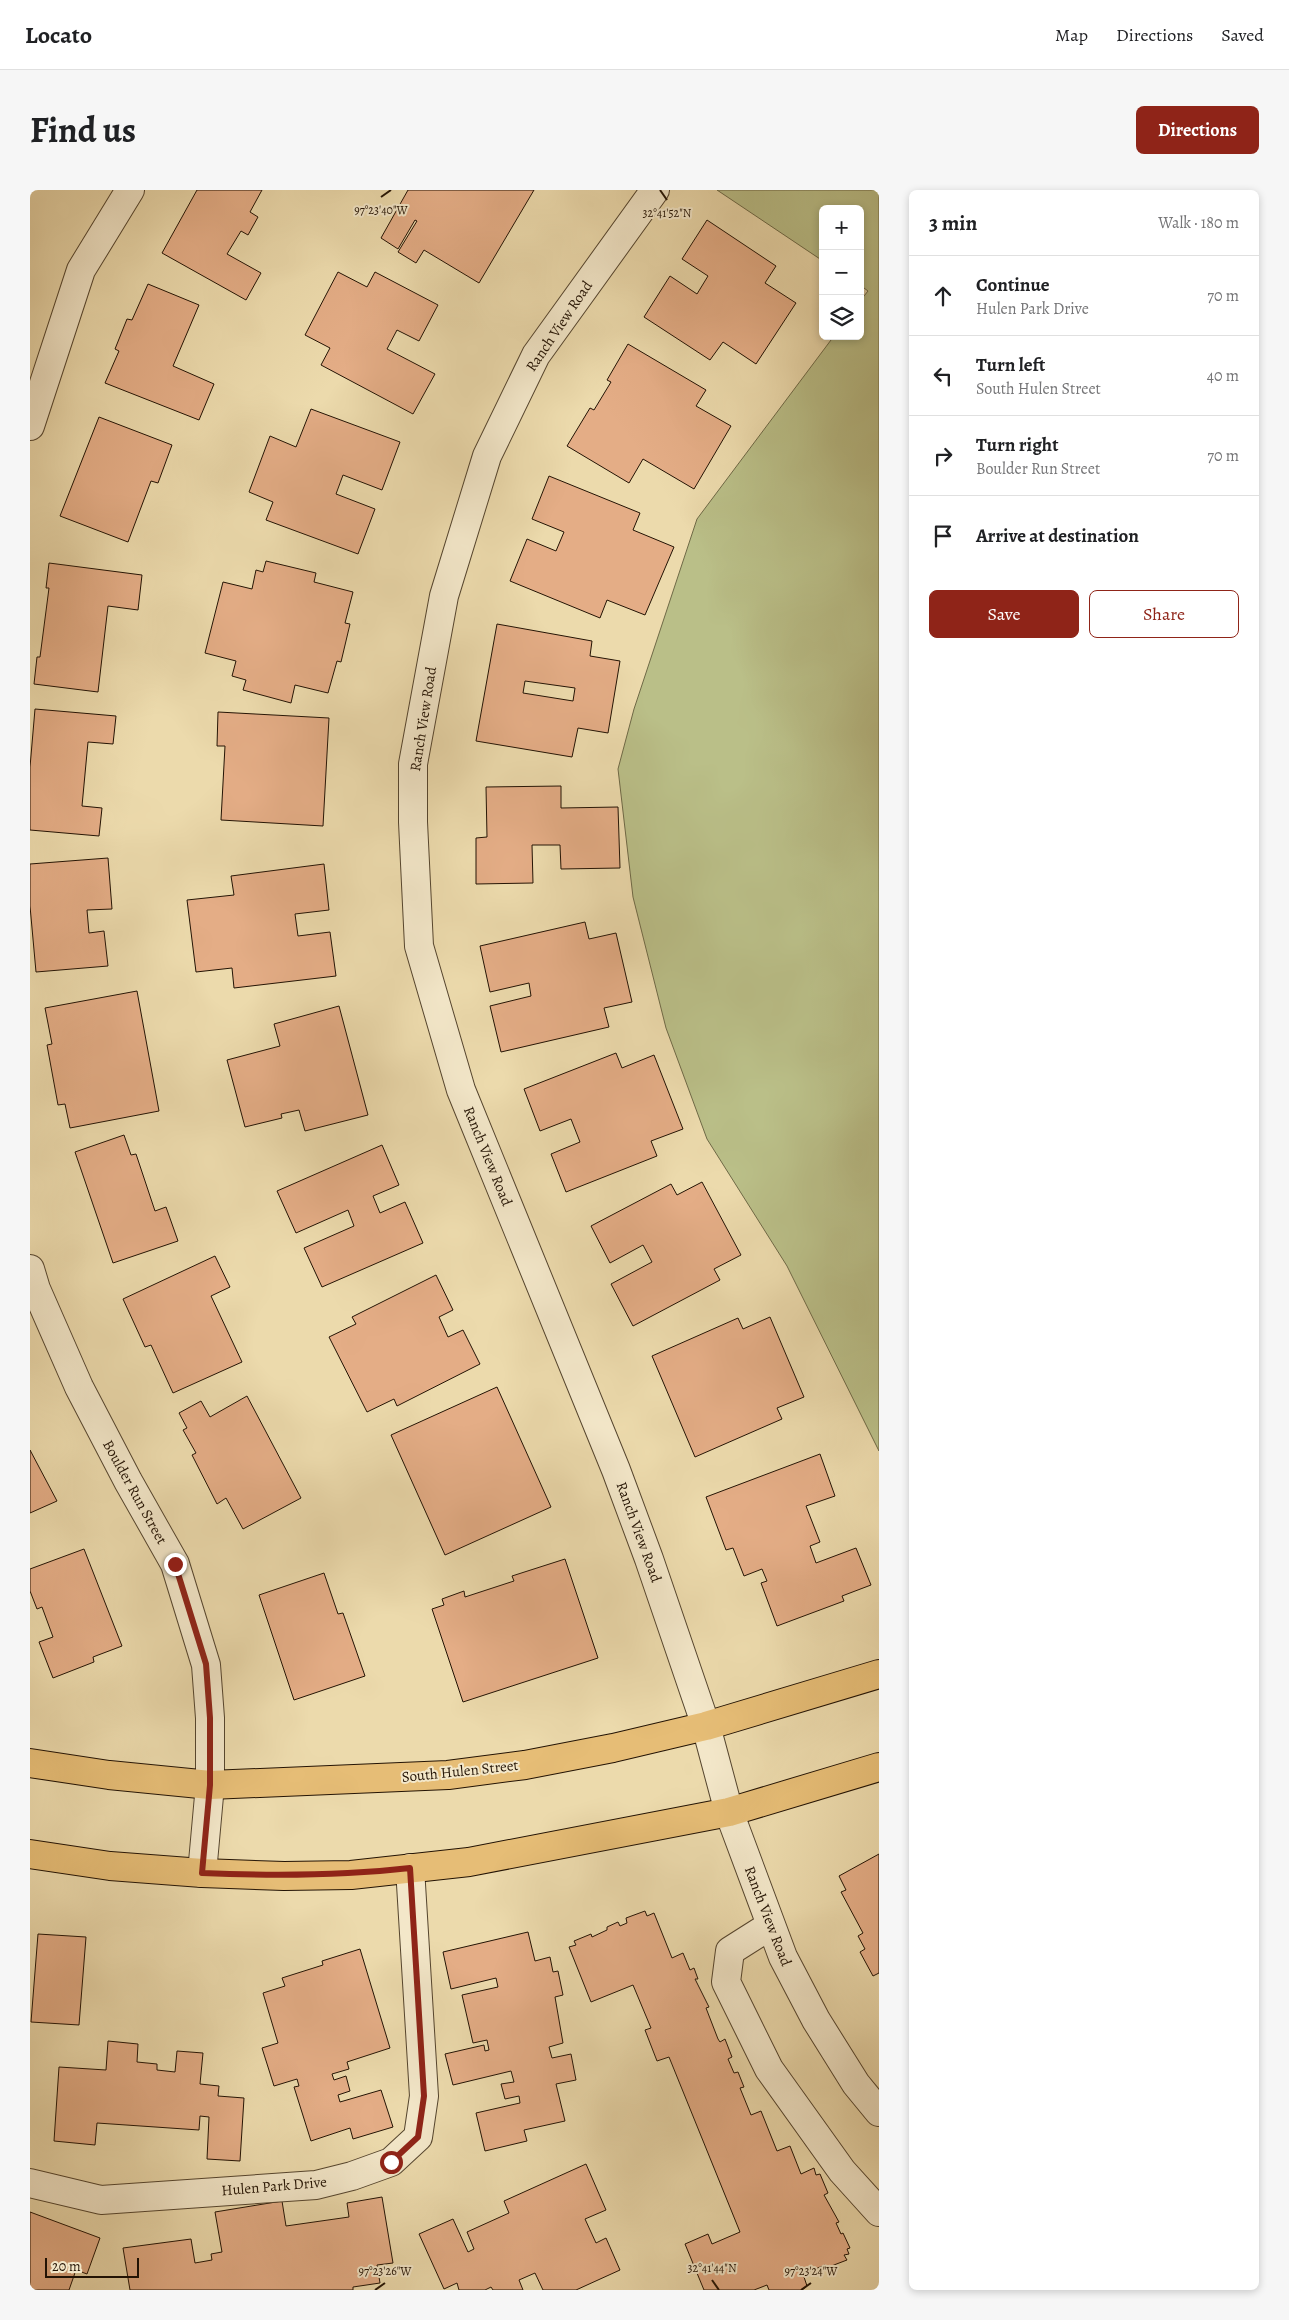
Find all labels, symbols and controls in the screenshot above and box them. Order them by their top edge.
text: Locato [25,19,92,51]
text: Map [1055,23,1088,47]
text: Directions [1116,23,1193,47]
text: Saved [1221,23,1264,47]
text: Find us [30,106,136,154]
button: Directions [1136,106,1259,154]
text: 97°23'40"W [354,202,409,218]
text: 32°41'52"N [642,205,692,221]
map controls [819,205,864,340]
button: + [819,205,864,250]
text: 3 min [929,209,977,237]
text: Walk · 180 m [1158,212,1239,234]
button: − [819,250,864,295]
text: Continue [976,272,1050,298]
street label: Ranch View Road [521,276,597,375]
icon: ahead [929,282,957,310]
text: 70 m [1207,285,1239,307]
button: layers [819,295,864,340]
text: Hulen Park Drive [976,298,1089,320]
text: Turn left [976,352,1045,378]
icon: left [929,362,957,390]
text: 40 m [1207,365,1239,387]
text: South Hulen Street [976,378,1101,400]
text: Turn right [976,432,1058,458]
icon: right [929,442,957,470]
text: 70 m [1207,445,1239,467]
text: Boulder Run Street [976,458,1100,480]
icon: arrive [929,522,957,550]
text: Arrive at destination [976,523,1139,549]
button: Save [929,590,1079,638]
button: Share [1089,590,1239,638]
street label: Ranch View Road [405,664,441,773]
street label: Ranch View Road [459,1103,517,1210]
street label: Boulder Run Street [98,1436,172,1548]
street label: Ranch View Road [612,1479,667,1586]
route end [164,1553,187,1576]
street label: South Hulen Street [401,1755,519,1787]
street label: Ranch View Road [740,1863,797,1970]
route start [380,2151,403,2174]
street label: Hulen Park Drive [220,2171,328,2201]
scale bar [45,2255,139,2278]
text: 20 m [52,2257,81,2276]
text: 32°41'44"N [687,2260,737,2276]
text: 97°23'26"W [359,2263,412,2279]
text: 97°23'24"W [785,2263,838,2279]

